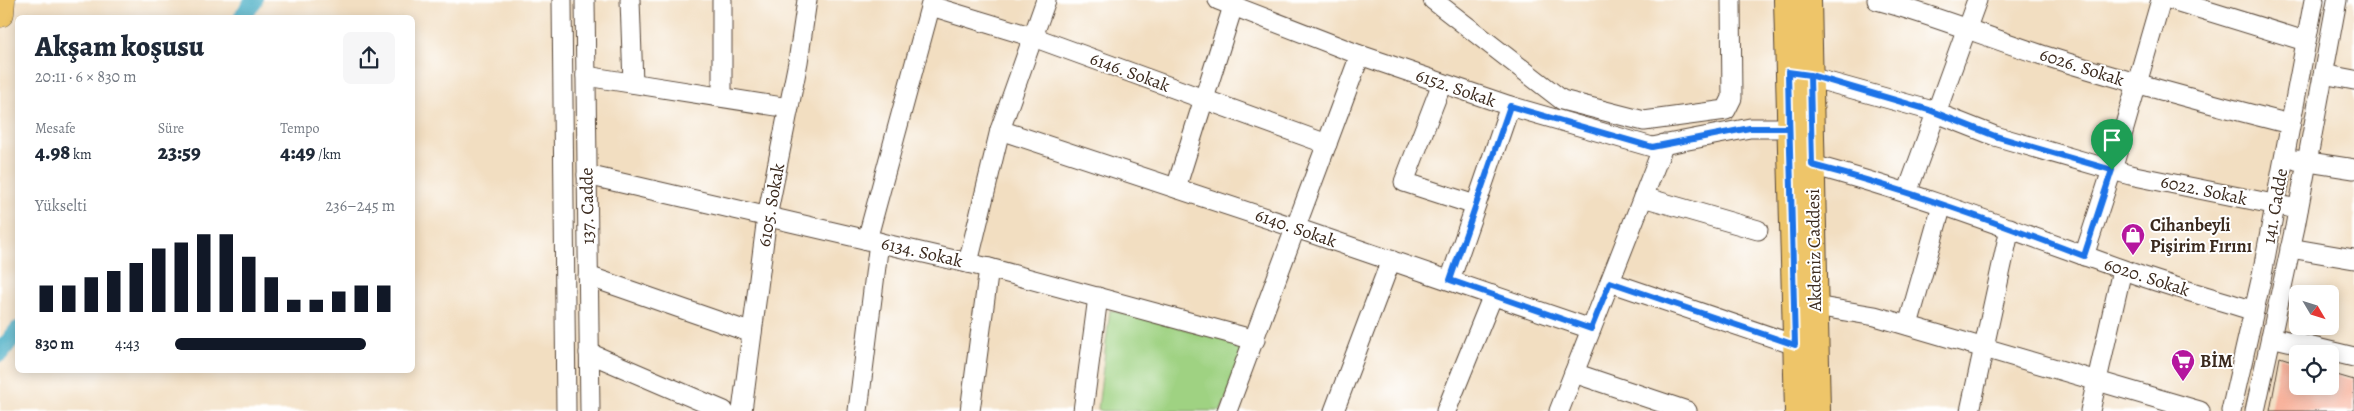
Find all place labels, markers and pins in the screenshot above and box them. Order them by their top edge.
pin [2091,119,2133,170]
place label: Cihanbeyli Pişirim Fırını [2150,213,2252,258]
shop icon: Cihanbeyli Pişirim Fırını [2120,222,2146,256]
supermarket icon: BİM [2170,348,2196,382]
place label: BİM [2200,349,2233,373]

